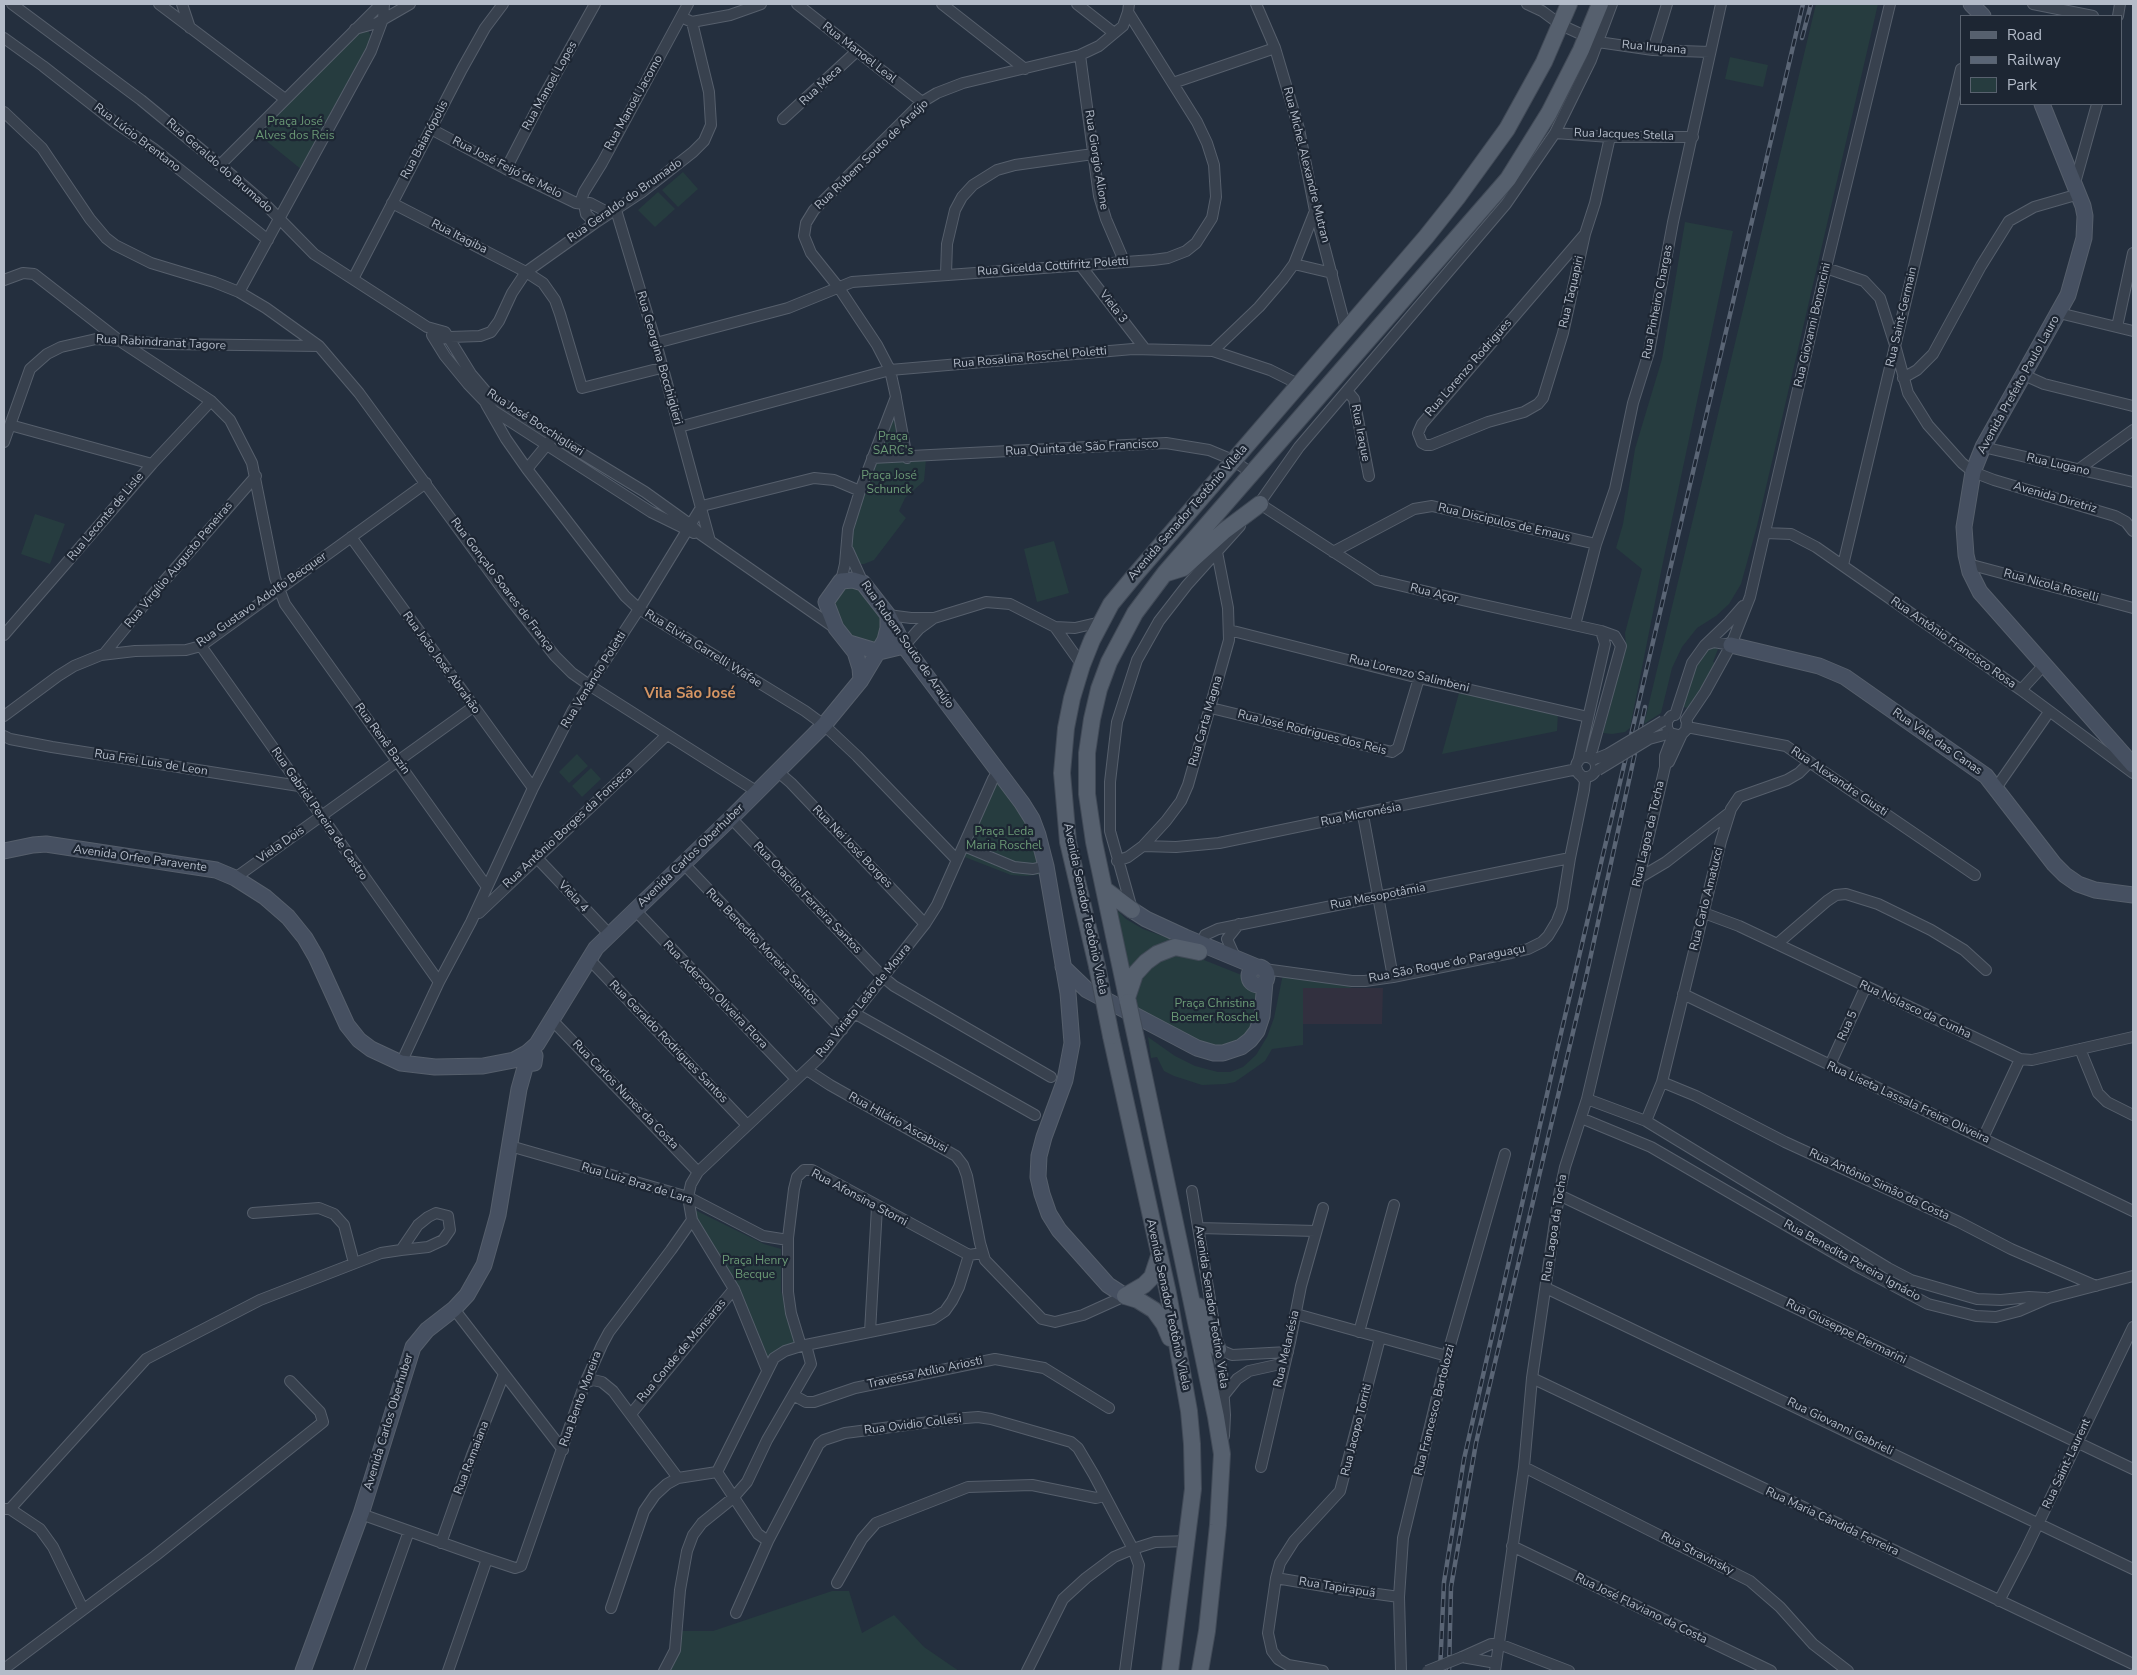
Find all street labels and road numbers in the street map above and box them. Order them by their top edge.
street label: Rua Manoel Leal [819,20,899,86]
street label: Rua Irupana [1621,38,1687,58]
street label: Rua Manoel Lopes [520,39,580,133]
street label: Rua Manoel Jacomo [602,53,666,153]
street label: Rua Meca [797,63,845,109]
street label: Rua Michel Alexandre Mutran [1280,86,1332,244]
street label: Rua Rubem Souto de Araújo [812,97,932,213]
street label: Rua Baianópolis [398,98,452,182]
street label: Rua Lúcio Brentano [91,101,183,175]
street label: Rua Giorgio Alione [1081,109,1111,211]
street label: Rua Geraldo do Brumado [163,116,275,216]
street label: Rua Jacques Stella [1574,126,1674,144]
street label: Rua José Feijó de Melo [450,134,564,202]
street label: Rua Geraldo do Brumado [565,156,685,246]
street label: Rua Itagiba [429,217,489,257]
street label: Rua Pinheiro Chargas [1640,244,1676,360]
street label: Rua Taquapiri [1557,254,1587,330]
street label: Rua Gicelda Cottifritz Poletti [977,255,1129,279]
street label: Rua Giovanni Bononcini [1792,261,1834,389]
street label: Rua Saint-Germain [1883,266,1921,368]
street label: Viela 3 [1096,288,1130,326]
street label: Rua Georgina Bocchiglieri [633,289,685,427]
street label: Avenida Prefeito Paulo Lauro [1975,313,2063,457]
street label: Rua Lorenzo Rodrigues [1423,316,1515,420]
street label: Rua Rabindranat Tagore [96,332,226,354]
street label: Rua Rosalina Roschel Poletti [953,344,1107,372]
street label: Rua José Bocchiglieri [484,386,586,460]
street label: Rua Iraque [1347,403,1373,463]
street label: Rua Quinta de São Francisco [1005,437,1159,459]
street label: Avenida Senador Teotônio Vilela [1125,442,1251,584]
street label: Rua Lugano [2025,451,2091,479]
street label: Rua Leconte de Lisle [65,470,147,564]
street label: Avenida Diretriz [2012,479,2098,517]
street label: Rua Virgílio Augusto Peneiras [122,499,236,631]
street label: Rua Discipulos de Emaus [1436,501,1572,545]
street label: Rua Gonçalo Soares de França [447,515,557,655]
street label: Rua Gustavo Adolfo Becquer [194,550,330,650]
street label: Rua Nicola Roselli [2002,566,2100,606]
street label: Rua Rubem Souto de Araújo [857,578,957,712]
street label: Rua Açor [1408,581,1460,607]
street label: Rua Antônio Francisco Rosa [1888,594,2018,692]
street label: Rua Elvira Garrelli Wafae [642,607,764,691]
street label: Rua João José Abrahão [399,609,483,717]
street label: Rua Venâncio Poletti [558,629,630,731]
street label: Rua Lorenzo Salimbeni [1347,652,1471,696]
street label: Rua Carta Magna [1186,674,1226,768]
street label: Rua Renê Bazin [351,701,413,777]
street label: Rua Vale das Canas [1889,706,1985,778]
street label: Rua José Rodrigues dos Reis [1236,708,1388,758]
street label: Rua Alexandre Giusti [1788,744,1890,820]
street label: Rua Gabriel Pereira de Castro [268,745,370,883]
street label: Rua Frei Luis de Leon [93,747,209,779]
street label: Rua Antônio Borges da Fonseca [500,764,636,892]
street label: Rua Lagoa da Tocha [1630,780,1668,888]
street label: Rua Micronésia [1319,800,1403,830]
street label: Avenida Carlos Oberhuber [635,801,747,911]
street label: Rua Nei José Borges [809,803,895,891]
street label: Avenida Senador Teotônio Vilela [1060,822,1110,996]
street label: Viela Dois [255,823,307,867]
street label: Rua Otacílio Ferreira Santos [750,839,864,957]
street label: Avenida Orfeo Paravente [72,842,208,876]
street label: Rua Carlo Amatucci [1687,846,1727,952]
street label: Viela 4 [555,878,591,916]
street label: Rua Mesopotâmia [1329,881,1427,913]
street label: Rua Benedito Moreira Santos [702,886,822,1008]
street label: Rua Aderson Oliveira Flora [660,938,770,1052]
street label: Rua Viriato Leão de Moura [814,941,914,1061]
street label: Rua São Roque do Paraguaçu [1368,942,1526,986]
street label: Rua Geraldo Rodrigues Santos [606,978,730,1106]
street label: Rua Nolasco da Cunha [1857,978,1973,1042]
street label: Rua 5 [1835,1009,1861,1043]
street label: Rua Carlos Nunes da Costa [569,1037,681,1153]
street label: Rua Liseta Lassala Freire Oliveira [1824,1059,1992,1147]
street label: Rua Hilário Ascabusi [846,1090,950,1156]
street label: Rua Antônio Simão da Costa [1806,1146,1952,1224]
street label: Rua Luiz Braz de Lara [579,1160,695,1208]
street label: Rua Afonsina Storni [808,1167,910,1229]
street label: Rua Lagoa da Tocha [1539,1173,1571,1283]
street label: Rua Benedita Pereira Ignácio [1781,1217,1923,1305]
street label: Avenida Senador Teotônio Vilela [1143,1218,1193,1392]
street label: Avenida Senador Teotino Viela [1191,1224,1231,1390]
street label: Rua Conde de Monsaras [635,1296,729,1406]
street label: Rua Giuseppe Piermarini [1783,1297,1909,1367]
street label: Rua Melanésia [1271,1309,1303,1389]
street label: Rua Francesco Bartolozzi [1412,1343,1458,1477]
street label: Rua Bento Moreira [557,1349,605,1449]
street label: Avenida Carlos Oberhuber [361,1352,417,1492]
street label: Travessa Atílio Ariosti [866,1354,984,1392]
street label: Rua Jacopo Torriti [1339,1382,1375,1478]
street label: Rua Giovanni Gabrieli [1785,1395,1895,1459]
street label: Rua Ovidio Collesi [863,1412,963,1438]
street label: Rua Saint-Laurent [2040,1417,2094,1511]
street label: Rua Ramaiana [451,1419,493,1497]
street label: Rua Maria Cândida Ferreira [1763,1485,1901,1559]
street label: Rua Stravinsky [1658,1529,1736,1579]
street label: Rua José Flaviano da Costa [1573,1571,1709,1647]
street label: Rua Tapirapuã [1298,1575,1376,1601]

